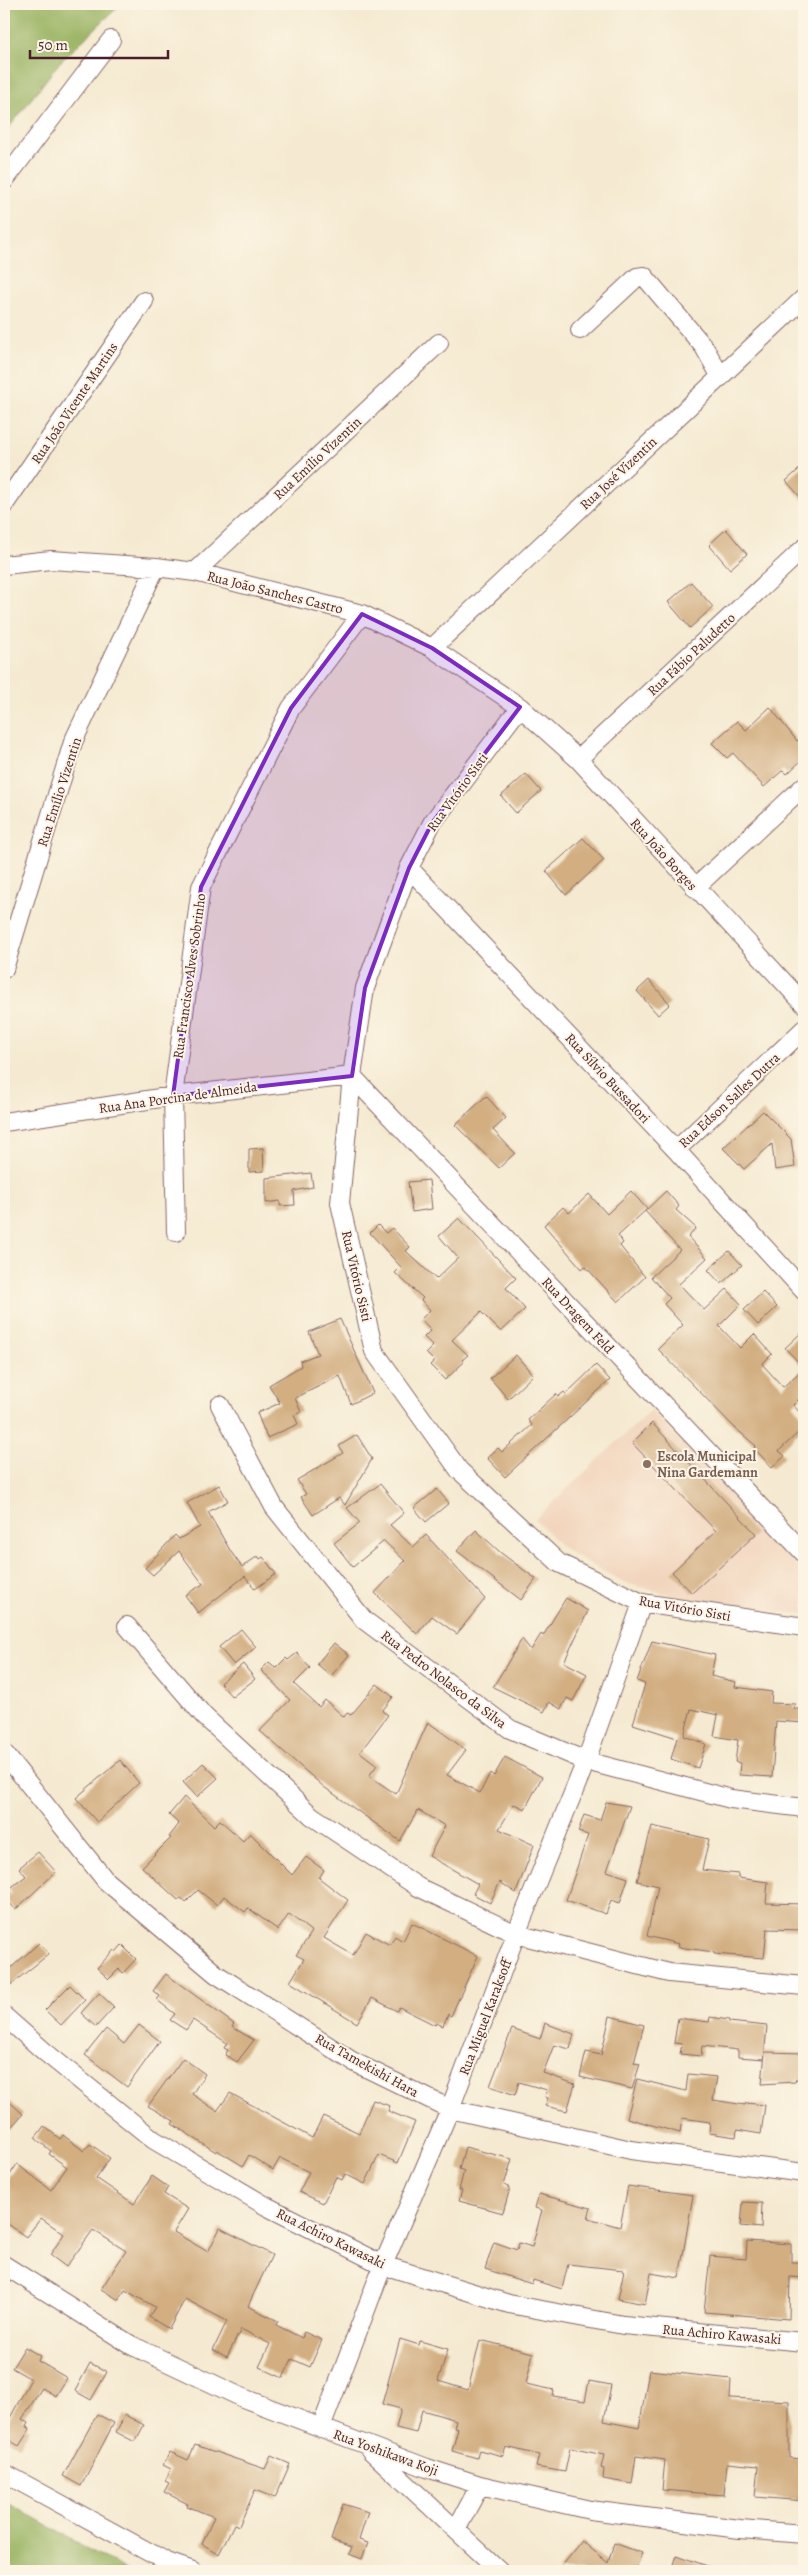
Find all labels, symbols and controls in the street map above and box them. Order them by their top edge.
scale bar [30,28,168,60]
text: 50 m [38,35,68,55]
street label: Rua João Vicente Martins [27,339,122,468]
street label: Rua Emílio Vizentin [269,412,366,504]
street label: Rua José Vizentin [576,432,661,514]
street label: Rua João Sanches Castro [205,566,345,619]
street label: Rua Fábio Paludetto [643,609,739,700]
street label: Rua Emílio Vizentin [33,735,86,849]
street label: Rua Vitório Sisti [422,749,492,836]
street label: Rua João Borges [626,814,701,895]
street label: Rua Francisco Alves Sobrinho [168,892,211,1060]
street label: Rua Sílvio Bussadori [561,1029,655,1128]
street label: Rua Edson Salles Dutra [674,1048,785,1152]
street label: Rua Ana Porcina de Almeida [98,1077,259,1118]
street label: Rua Vitório Sisti [337,1229,376,1324]
street label: Rua Dragem Feld [537,1273,618,1358]
place label: Escola Municipal Nina Gardemann [657,1447,758,1482]
marker: Escola Municipal Nina Gardemann [641,1458,653,1470]
street label: Rua Vitório Sisti [637,1591,732,1626]
street label: Rua Pedro Nolasco da Silva [377,1626,511,1733]
street label: Rua Miguel Karaksoff [455,1954,517,2078]
street label: Rua Tamekishi Hara [312,2029,422,2102]
street label: Rua Achiro Kawasaki [273,2204,389,2273]
street label: Rua Achiro Kawasaki [662,2320,782,2349]
street label: Rua Yoshikawa Koji [331,2425,441,2480]

